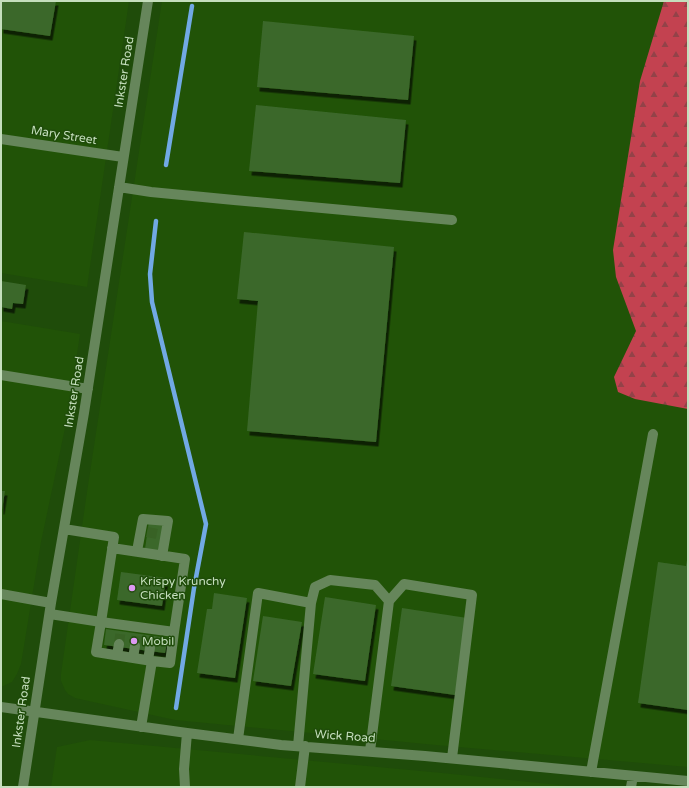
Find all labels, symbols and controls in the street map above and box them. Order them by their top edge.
street label: Inkster Road [111,35,137,109]
street label: Mary Street [30,123,98,147]
street label: Inkster Road [61,355,87,429]
place label: Krispy Krunchy Chicken [140,574,226,602]
marker: Krispy Krunchy Chicken [127,583,137,593]
place label: Mobil [142,634,174,648]
marker: Mobil [129,636,139,646]
street label: Inkster Road [9,675,33,749]
street label: Wick Road [314,727,376,745]

